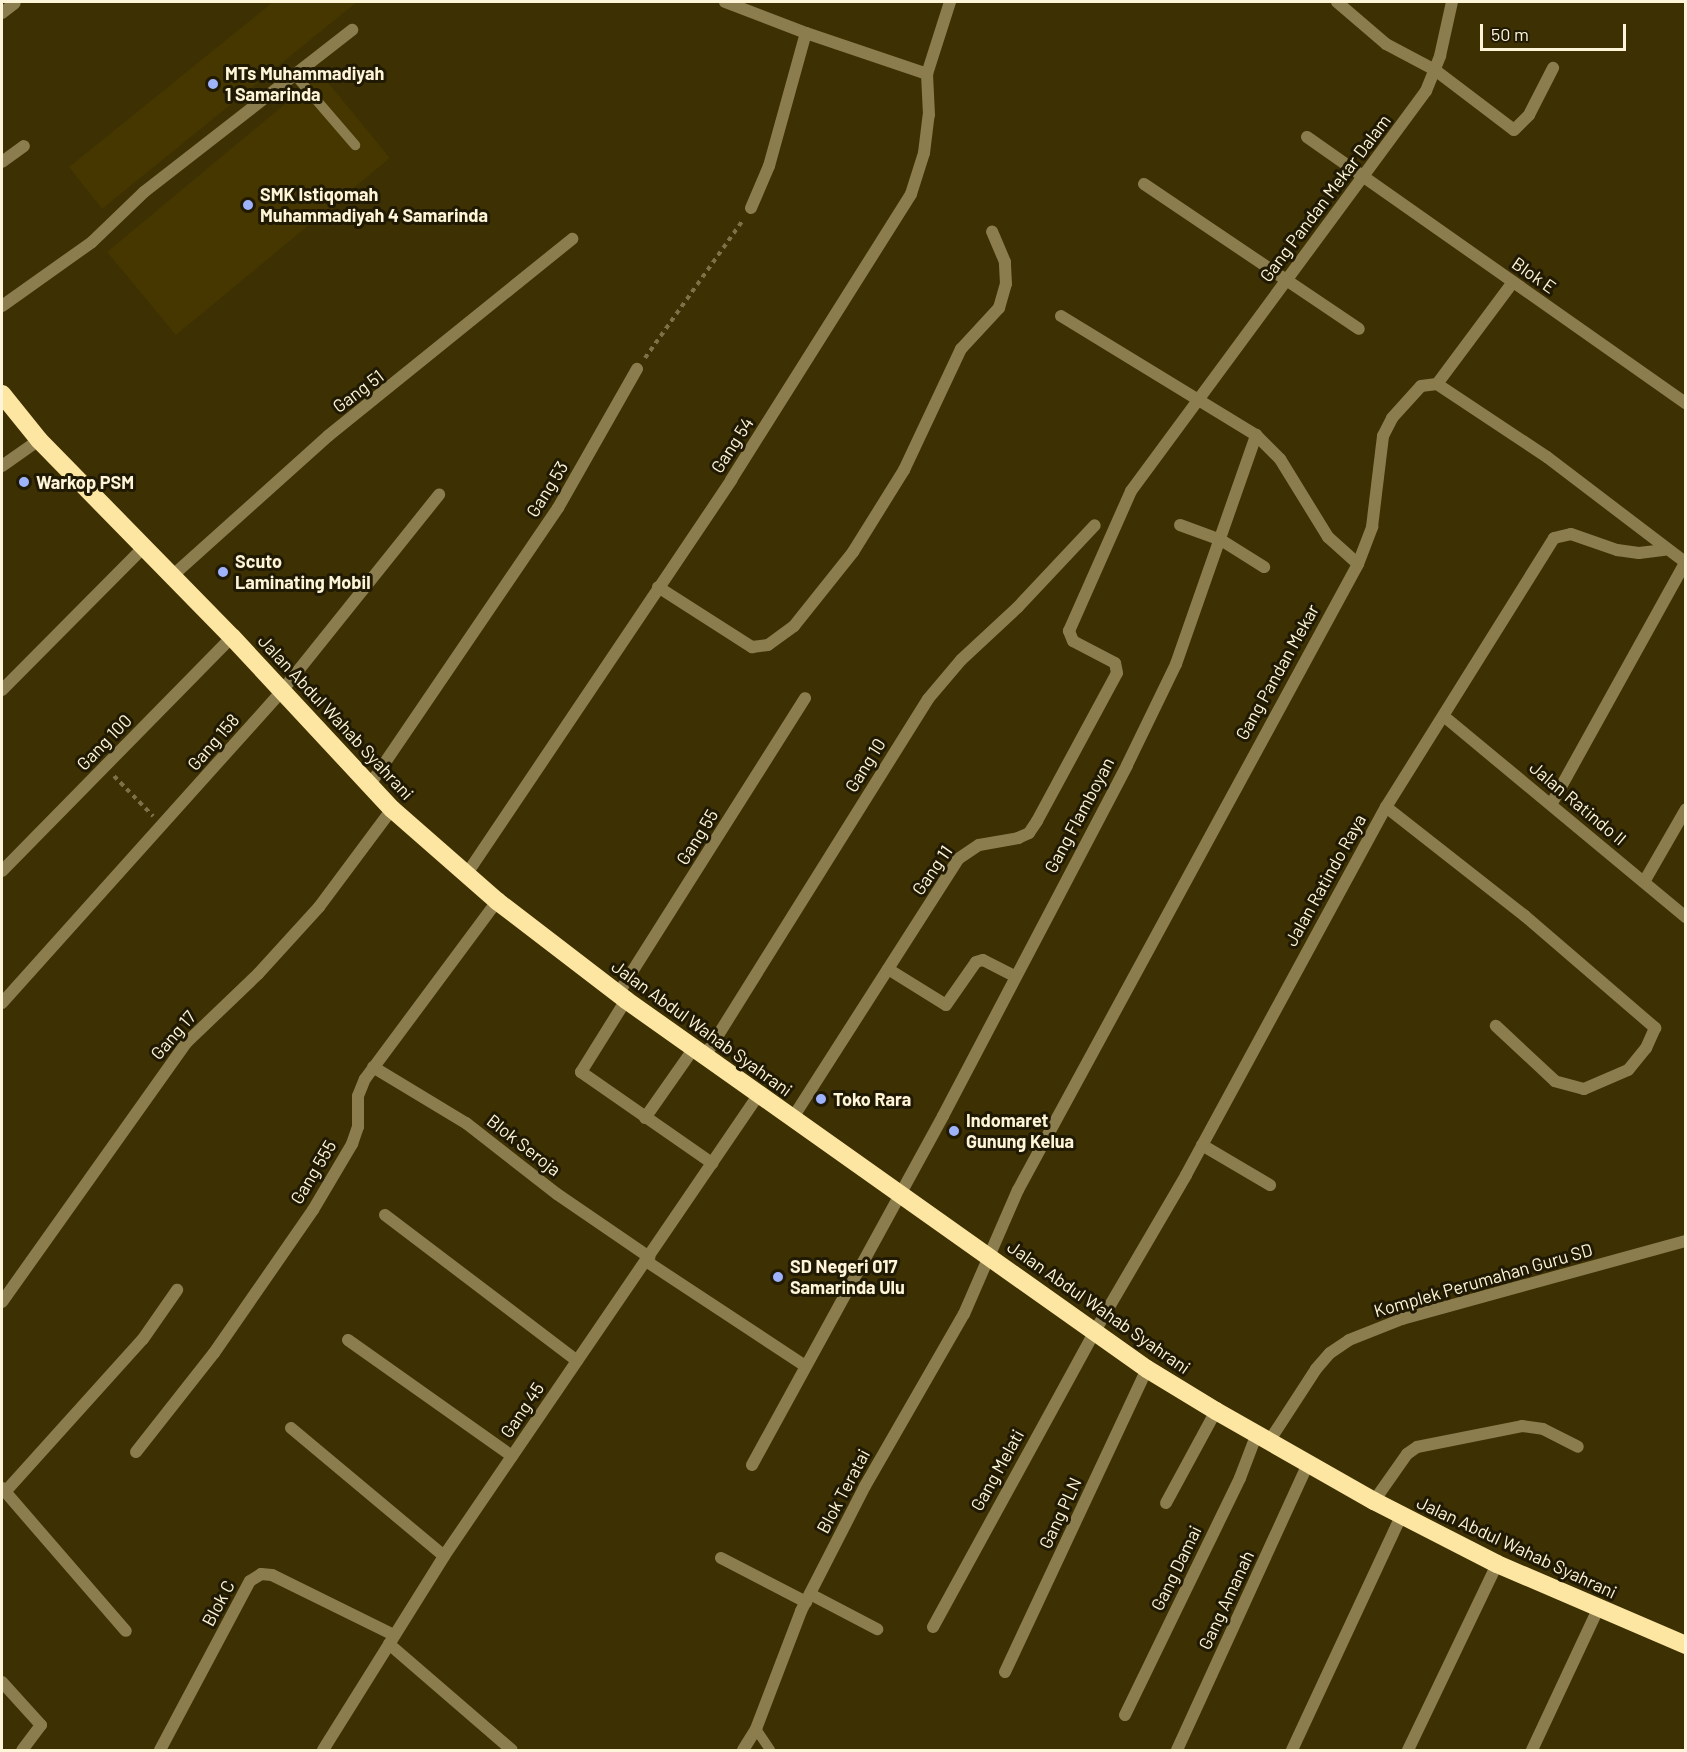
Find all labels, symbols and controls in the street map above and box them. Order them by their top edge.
scale bar [1483,12,1628,50]
text: 50 m [1491,23,1529,45]
place label: MTs Muhammadiyah 1 Samarinda [225,63,384,106]
marker: MTs Muhammadiyah 1 Samarinda [206,77,220,91]
street label: Gang Pandan Mekar Dalam [1255,110,1395,286]
place label: SMK Istiqomah Muhammadiyah 4 Samarinda [260,184,488,226]
marker: SMK Istiqomah Muhammadiyah 4 Samarinda [241,198,255,212]
street label: Blok E [1508,252,1560,298]
street label: Gang 51 [328,365,388,417]
street label: Gang 54 [706,413,758,477]
street label: Gang 53 [522,457,572,521]
place label: Warkop PSM [36,471,134,493]
marker: Warkop PSM [17,475,31,489]
place label: Scuto Laminating Mobil [235,551,371,594]
marker: Scuto Laminating Mobil [216,565,230,579]
street label: Gang Pandan Mekar [1231,600,1323,744]
street label: Jalan Abdul Wahab Syahrani [254,630,418,804]
street label: Gang 100 [72,709,136,775]
street label: Gang 158 [183,709,243,775]
street label: Gang 10 [840,734,890,796]
street label: Gang Flamboyan [1040,754,1118,876]
street label: Jalan Ratindo II [1525,756,1631,850]
street label: Gang 55 [672,805,722,869]
street label: Jalan Ratindo Raya [1280,810,1370,950]
street label: Gang 11 [907,841,957,899]
street label: Jalan Abdul Wahab Syahrani [607,955,797,1101]
street label: Gang 17 [146,1006,200,1064]
place label: Toko Rara [833,1088,911,1110]
marker: Toko Rara [814,1092,828,1106]
street label: Blok Seroja [483,1109,565,1181]
place label: Indomaret Gunung Kelua [966,1110,1074,1152]
marker: Indomaret Gunung Kelua [947,1124,961,1138]
street label: Gang 555 [286,1136,340,1208]
street label: Jalan Abdul Wahab Syahrani [1003,1236,1195,1378]
street label: Komplek Perumahan Guru SD [1371,1238,1595,1322]
place label: SD Negeri 017 Samarinda Ulu [790,1256,905,1298]
marker: SD Negeri 017 Samarinda Ulu [771,1270,785,1284]
street label: Gang 45 [496,1378,548,1442]
street label: Gang Melati [966,1425,1028,1515]
street label: Blok Teratai [812,1445,874,1537]
street label: Gang PLN [1034,1474,1086,1552]
street label: Jalan Abdul Wahab Syahrani [1414,1491,1620,1603]
street label: Gang Damai [1146,1522,1206,1614]
street label: Gang Amanah [1194,1547,1258,1653]
street label: Blok C [197,1576,239,1630]

